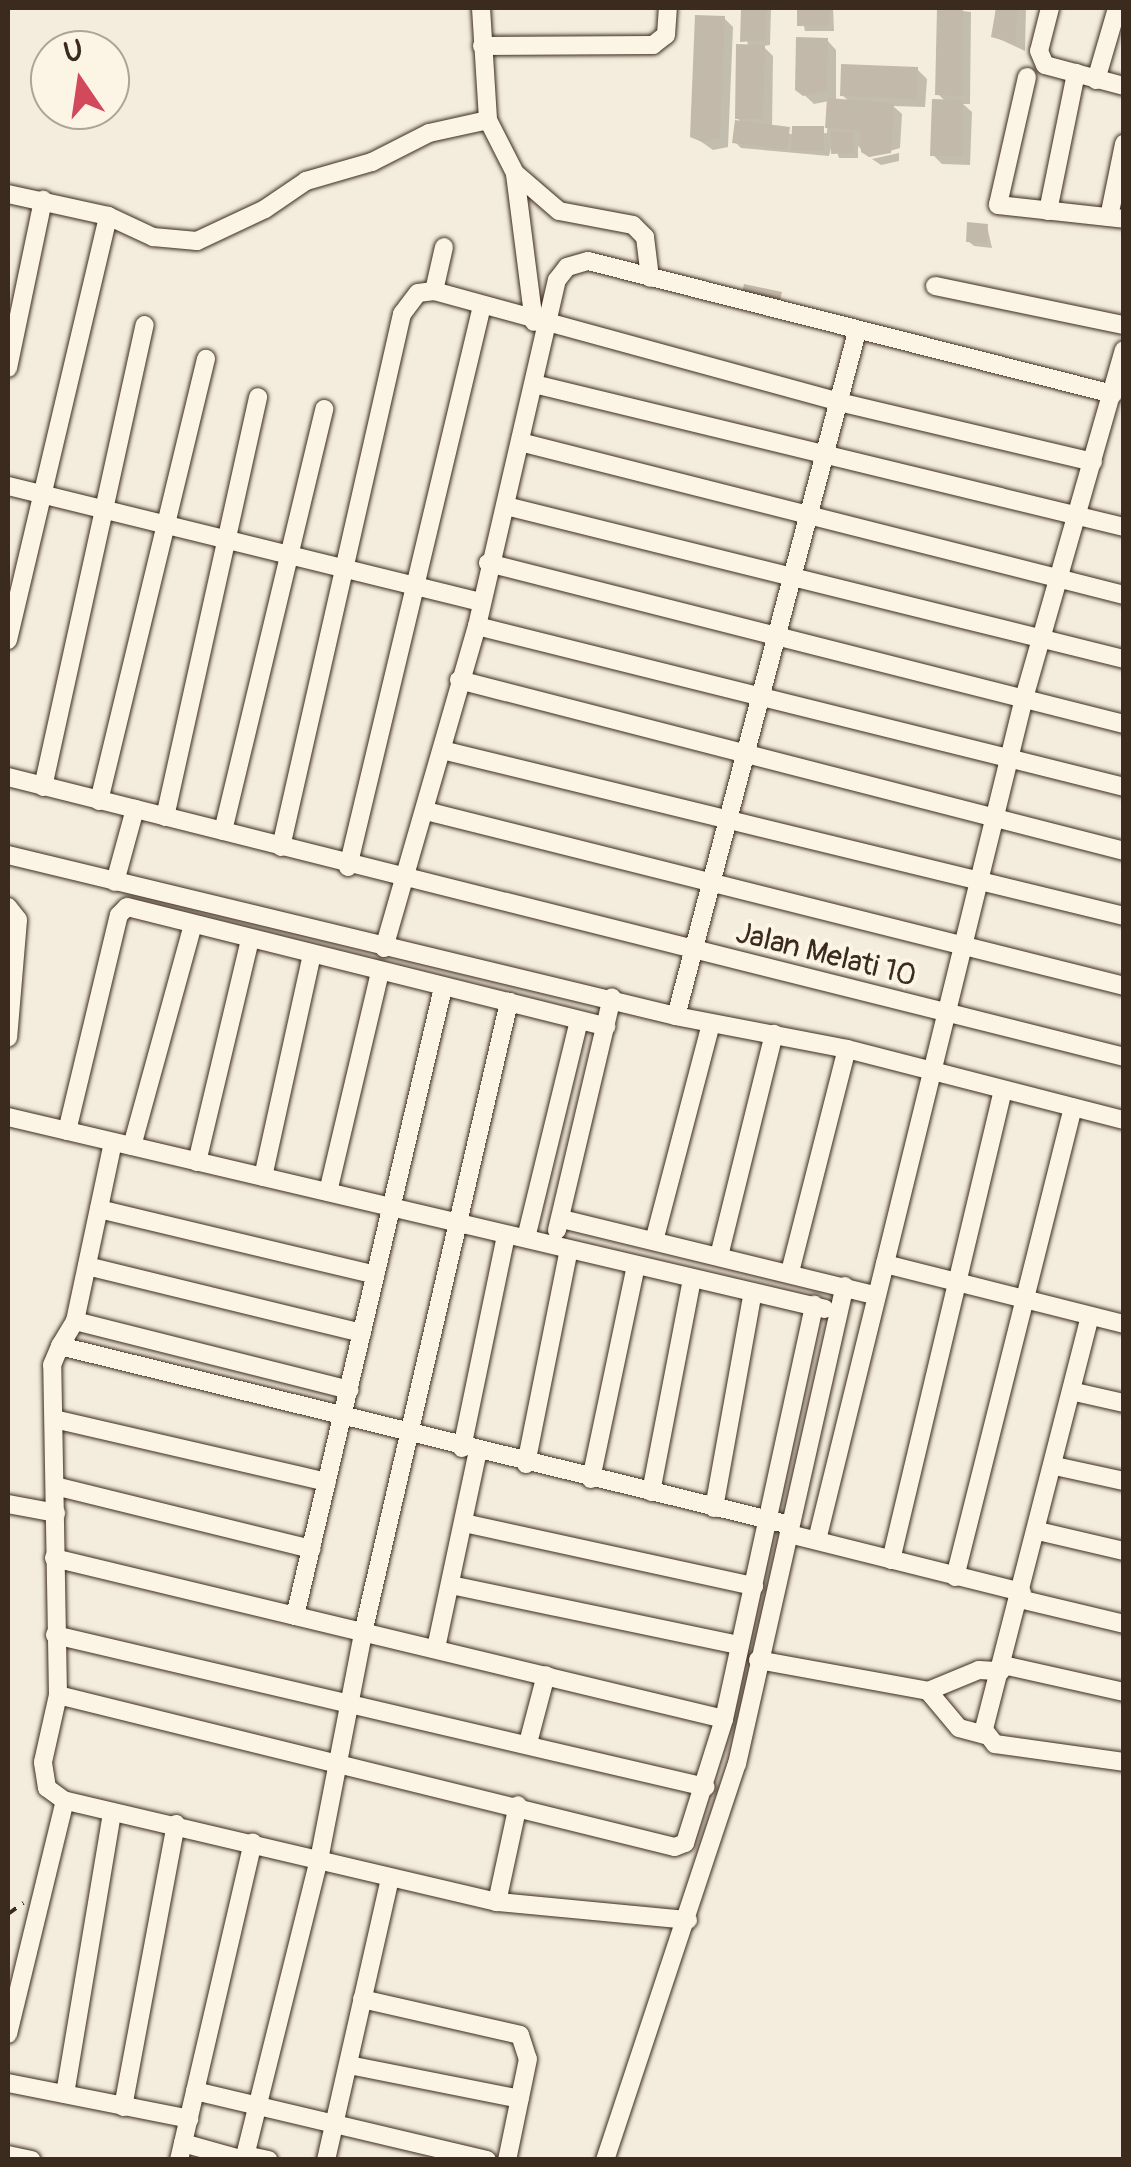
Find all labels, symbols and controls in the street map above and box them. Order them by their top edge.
north arrow [30,30,130,130]
text: U [61,33,87,71]
street label: Jalan Melati 10 [732,915,920,995]

